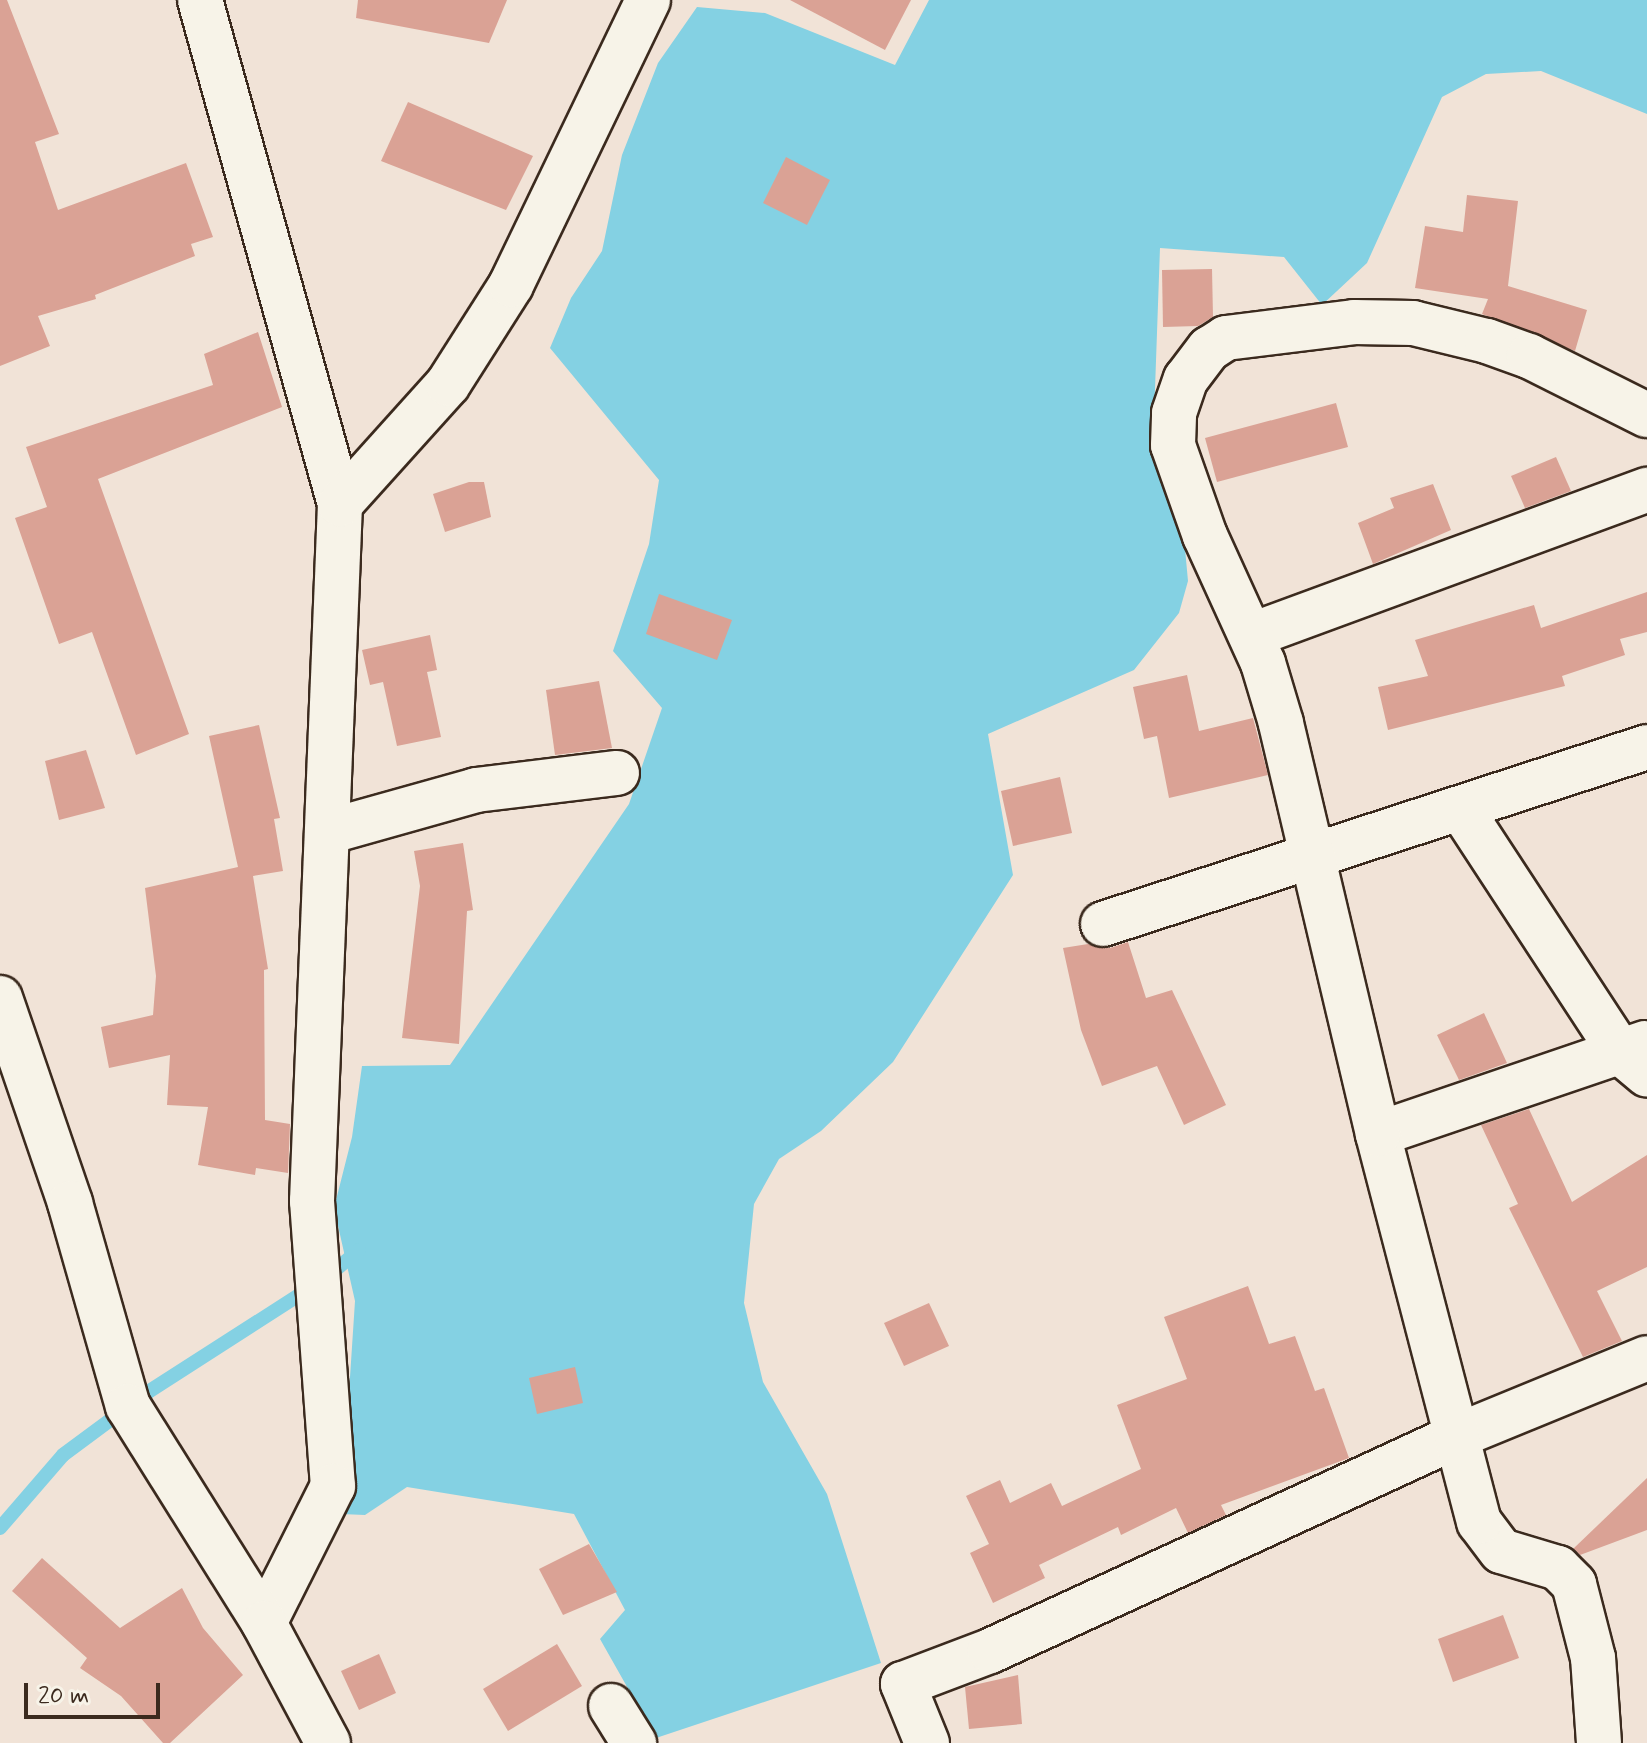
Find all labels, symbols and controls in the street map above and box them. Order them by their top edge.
scale bar [28,1667,164,1717]
text: 20 m [38,1681,89,1712]

